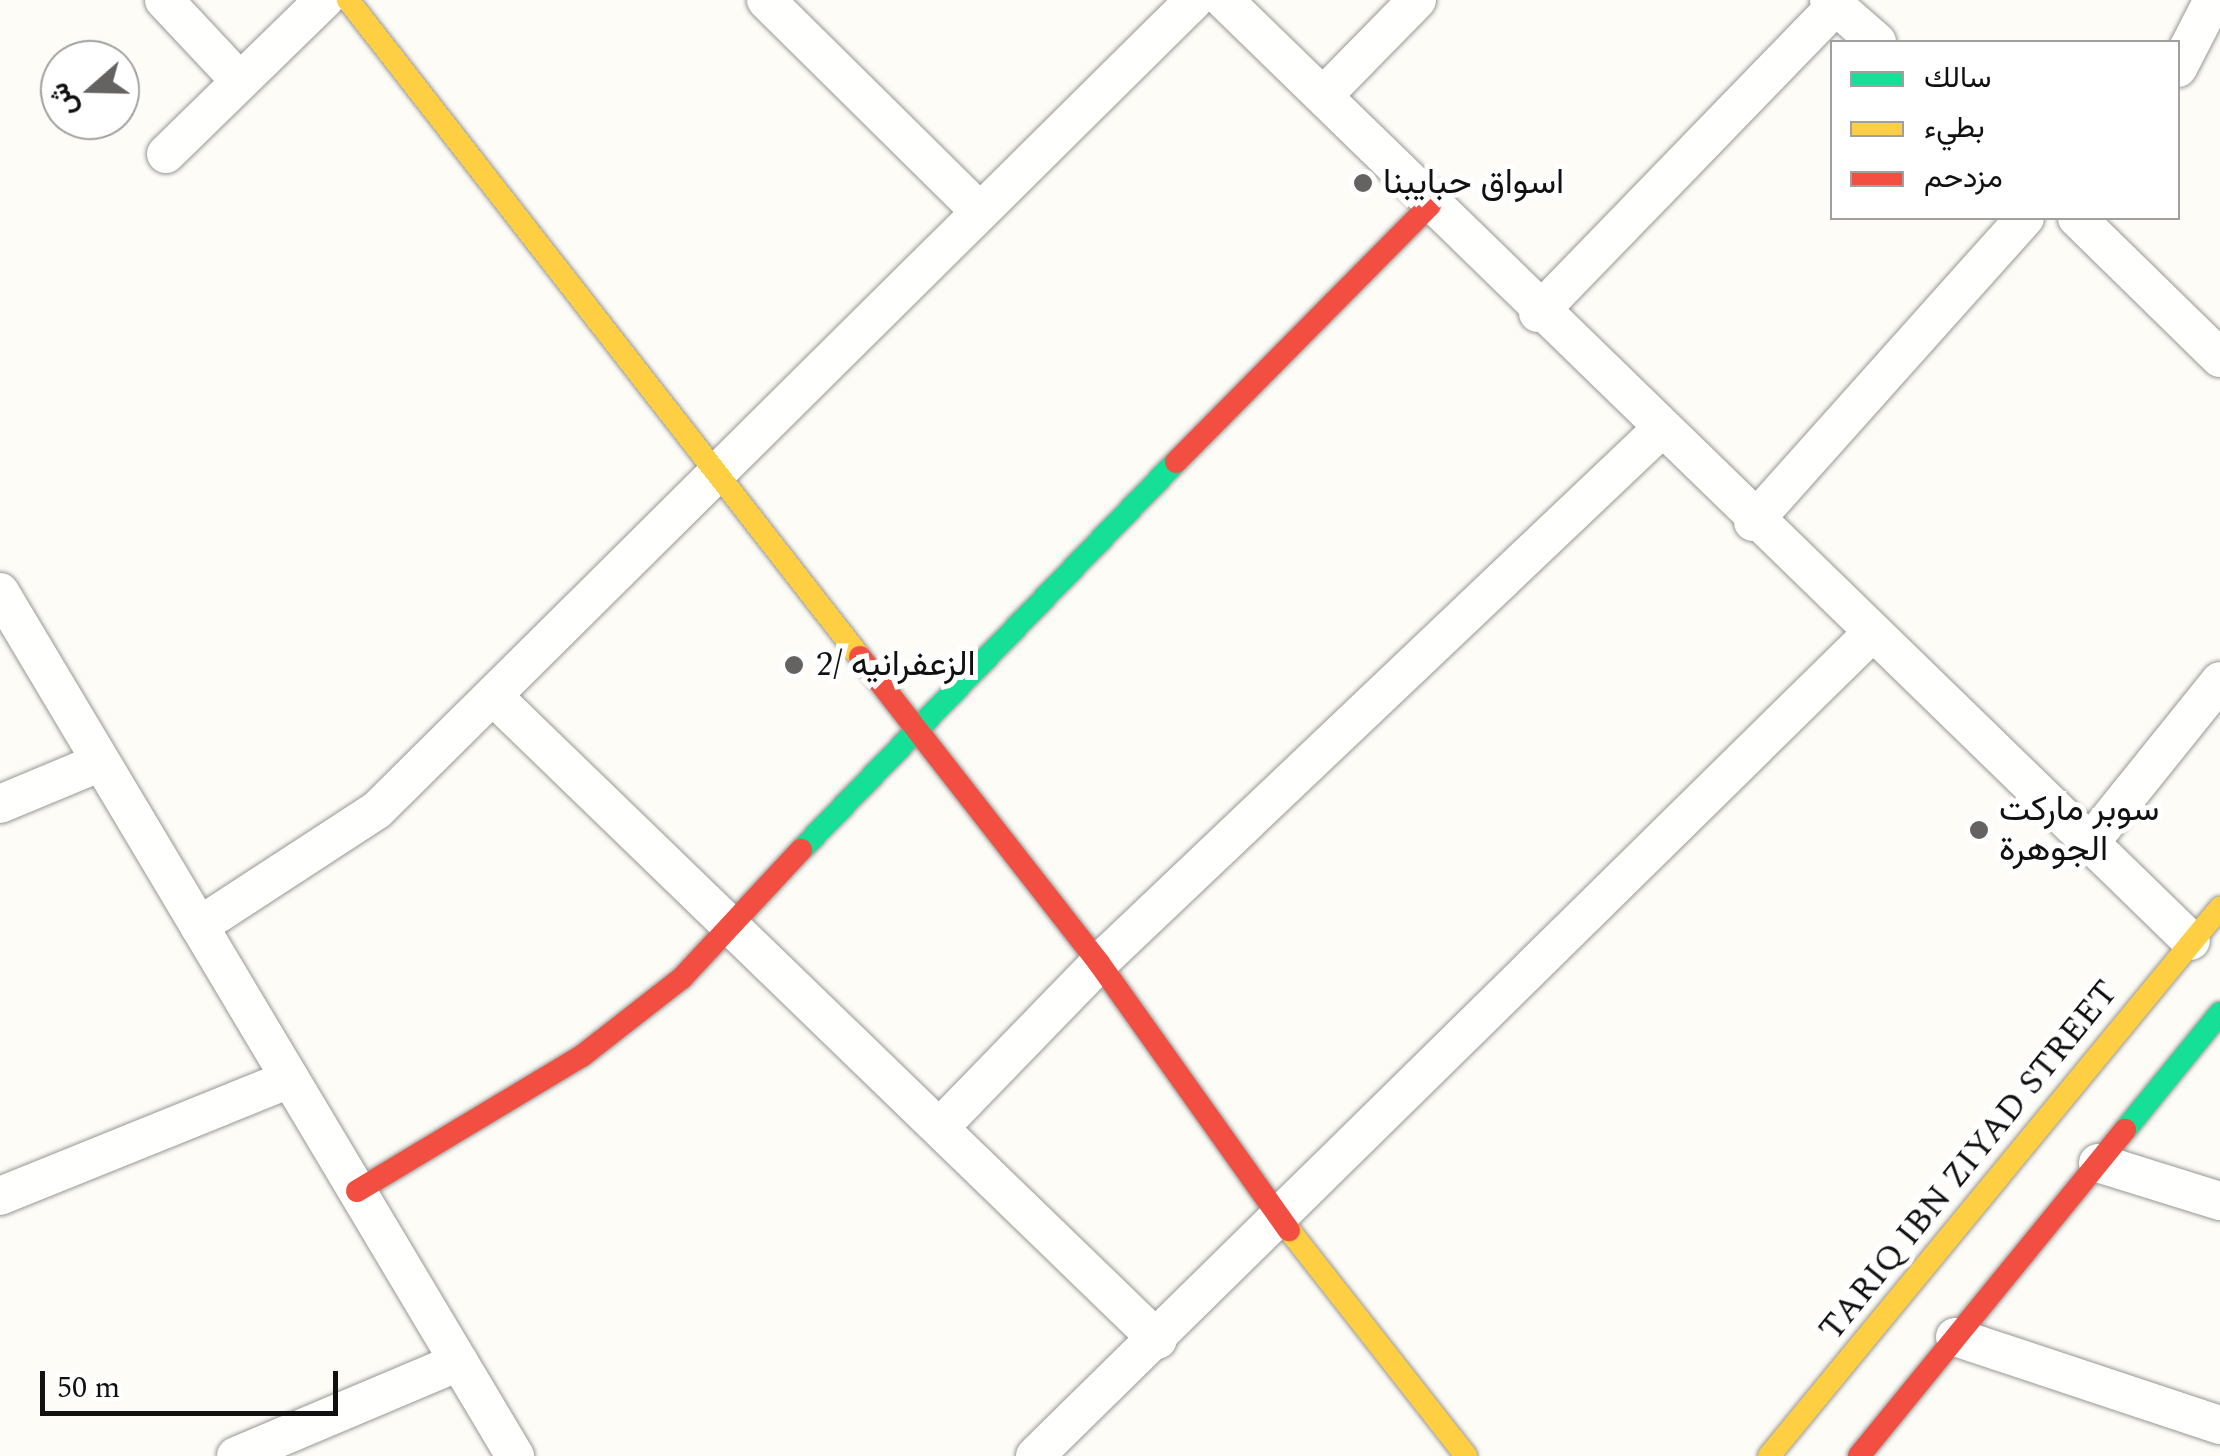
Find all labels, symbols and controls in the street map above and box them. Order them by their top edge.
north arrow [40,40,140,140]
legend [1830,40,2180,220]
text: سالك [1924,55,1991,101]
text: ش [37,77,89,123]
text: بطيء [1924,105,1985,151]
text: مزدحم [1924,155,2003,201]
place label: اسواق حبايبنا [1383,162,1564,204]
marker: اسواق حبايبنا [1352,172,1374,194]
place label: الزعفرانيه /2 [816,644,976,686]
marker: الزعفرانيه /2 [781,652,807,678]
place label: سوبر ماركت الجوهرة [1999,789,2159,871]
marker: سوبر ماركت الجوهرة [1968,819,1990,841]
street label: TARIQ IBN ZIYAD STREET [1811,972,2127,1350]
scale bar [45,1351,342,1413]
text: 50 m [57,1365,120,1411]

